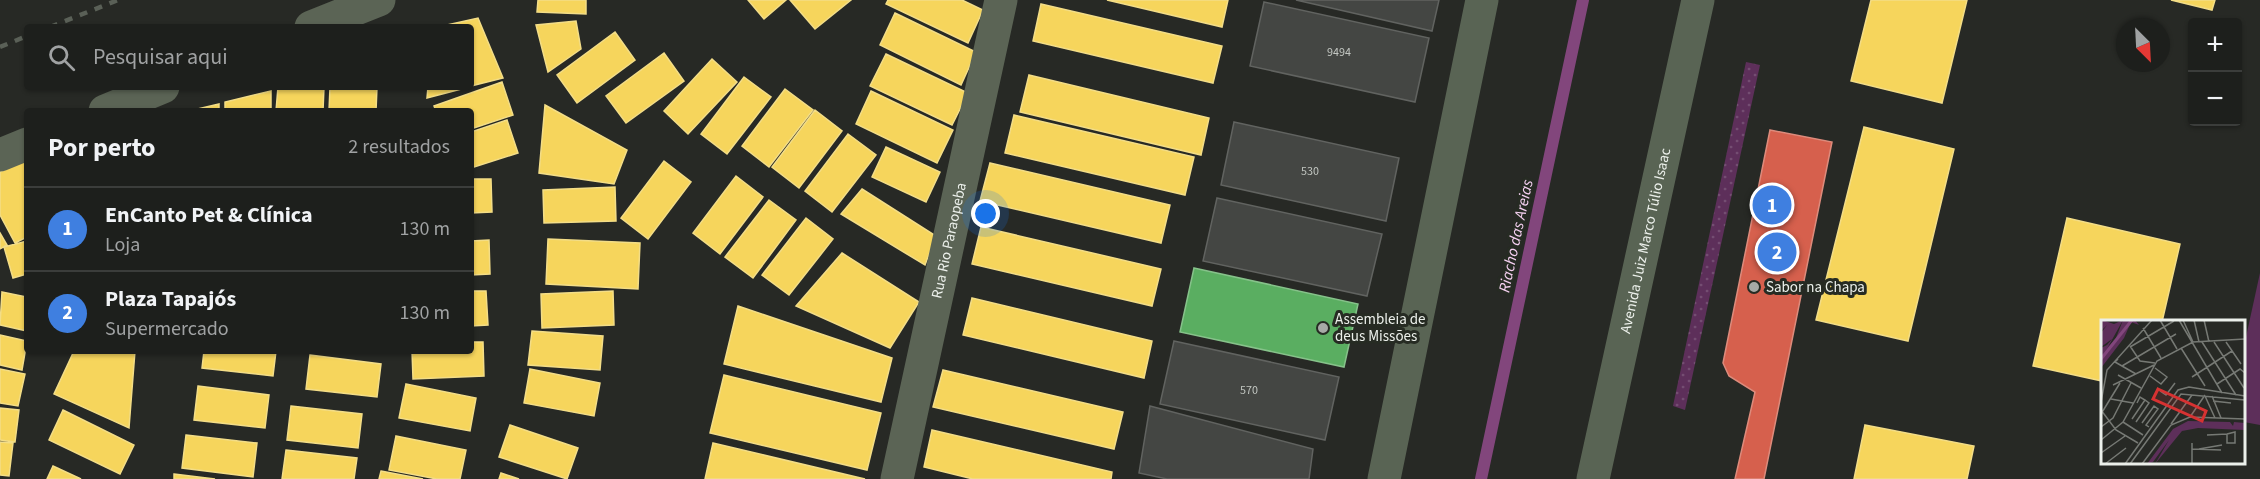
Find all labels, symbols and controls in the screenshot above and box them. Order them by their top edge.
north arrow [2116,18,2170,72]
map controls [2188,18,2242,126]
button: + [2188,18,2242,72]
search box [24,24,474,90]
icon: search [45,41,78,74]
text: Pesquisar aqui [93,41,228,73]
house number: 9494 [1327,44,1351,61]
button: − [2188,72,2242,126]
text: Por perto [48,129,156,166]
text: 2 resultados [348,133,450,161]
street label: Avenida Juiz Marco Túlio Isaac [1615,146,1676,335]
house number: 530 [1301,163,1319,180]
water label: Riacho das Areias [1493,177,1539,294]
street label: Rua Rio Paraopeba [926,181,972,301]
pin: 1 [1752,182,1792,228]
text: EnCanto Pet & Clínica [105,199,312,231]
your location [971,199,1000,228]
text: 1 [62,215,73,243]
text: 130 m [400,215,450,243]
pin: 2 [1758,230,1796,274]
text: Loja [105,231,140,259]
place label: Sabor na Chapa [1766,277,1865,298]
marker: Sabor na Chapa [1747,280,1761,294]
text: Plaza Tapajós [105,283,236,315]
text: 2 [62,299,73,327]
text: 130 m [400,299,450,327]
place label: Assembleia de deus Missões [1335,309,1426,347]
text: Supermercado [105,315,229,343]
inset map [2101,320,2245,464]
marker: Assembleia de deus Missões [1316,321,1330,335]
house number: 570 [1240,382,1258,399]

